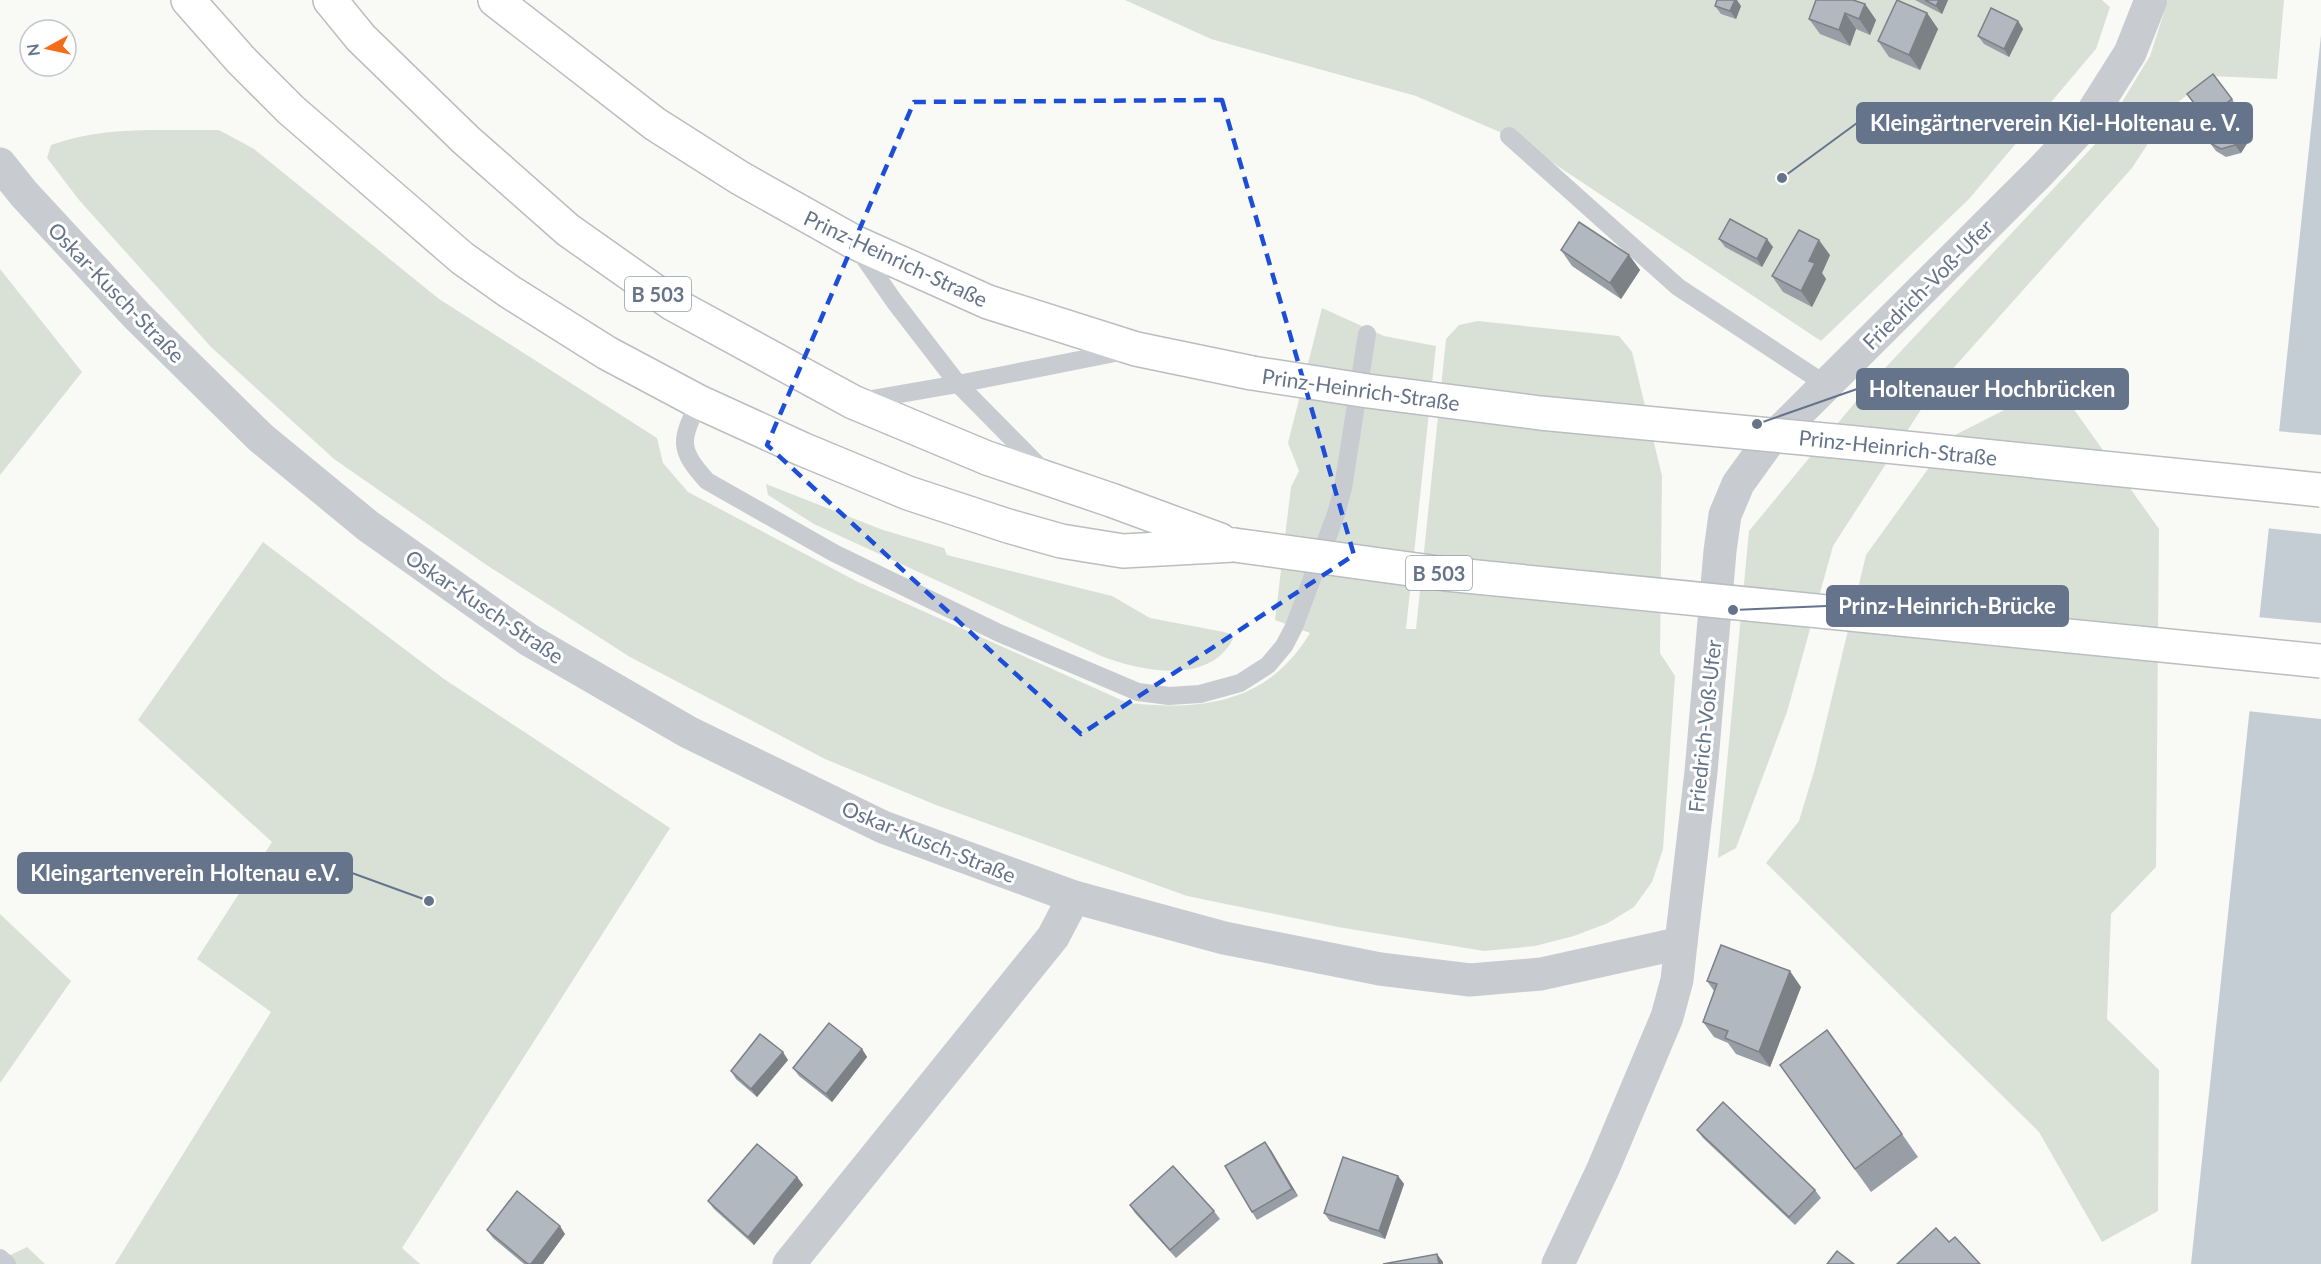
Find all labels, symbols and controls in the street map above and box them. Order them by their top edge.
north arrow [18,18,78,78]
text: N [22,43,43,58]
callout: Kleingärtnerverein Kiel-Holtenau e. V. [1857,103,2252,143]
text: Kleingärtnerverein Kiel-Holtenau e. V. [1870,109,2240,136]
street label: Prinz-Heinrich-Straße [800,205,992,311]
street label: Friedrich-Voß-Ufer [1857,214,1997,354]
street label: Oskar-Kusch-Straße [44,217,190,367]
road number: B 503 [625,277,691,311]
street label: Prinz-Heinrich-Straße [1261,363,1461,415]
callout: Holtenauer Hochbrücken [1857,369,2128,409]
text: Holtenauer Hochbrücken [1869,375,2115,402]
street label: Prinz-Heinrich-Straße [1798,424,1998,470]
street label: Oskar-Kusch-Straße [401,544,569,668]
road number: B 503 [1406,556,1472,590]
callout: Prinz-Heinrich-Brücke [1827,586,2068,626]
text: Prinz-Heinrich-Brücke [1838,592,2056,619]
street label: Friedrich-Voß-Ufer [1682,638,1726,814]
street label: Oskar-Kusch-Straße [838,795,1020,887]
callout: Kleingartenverein Holtenau e.V. [18,853,352,893]
text: Kleingartenverein Holtenau e.V. [30,859,340,886]

